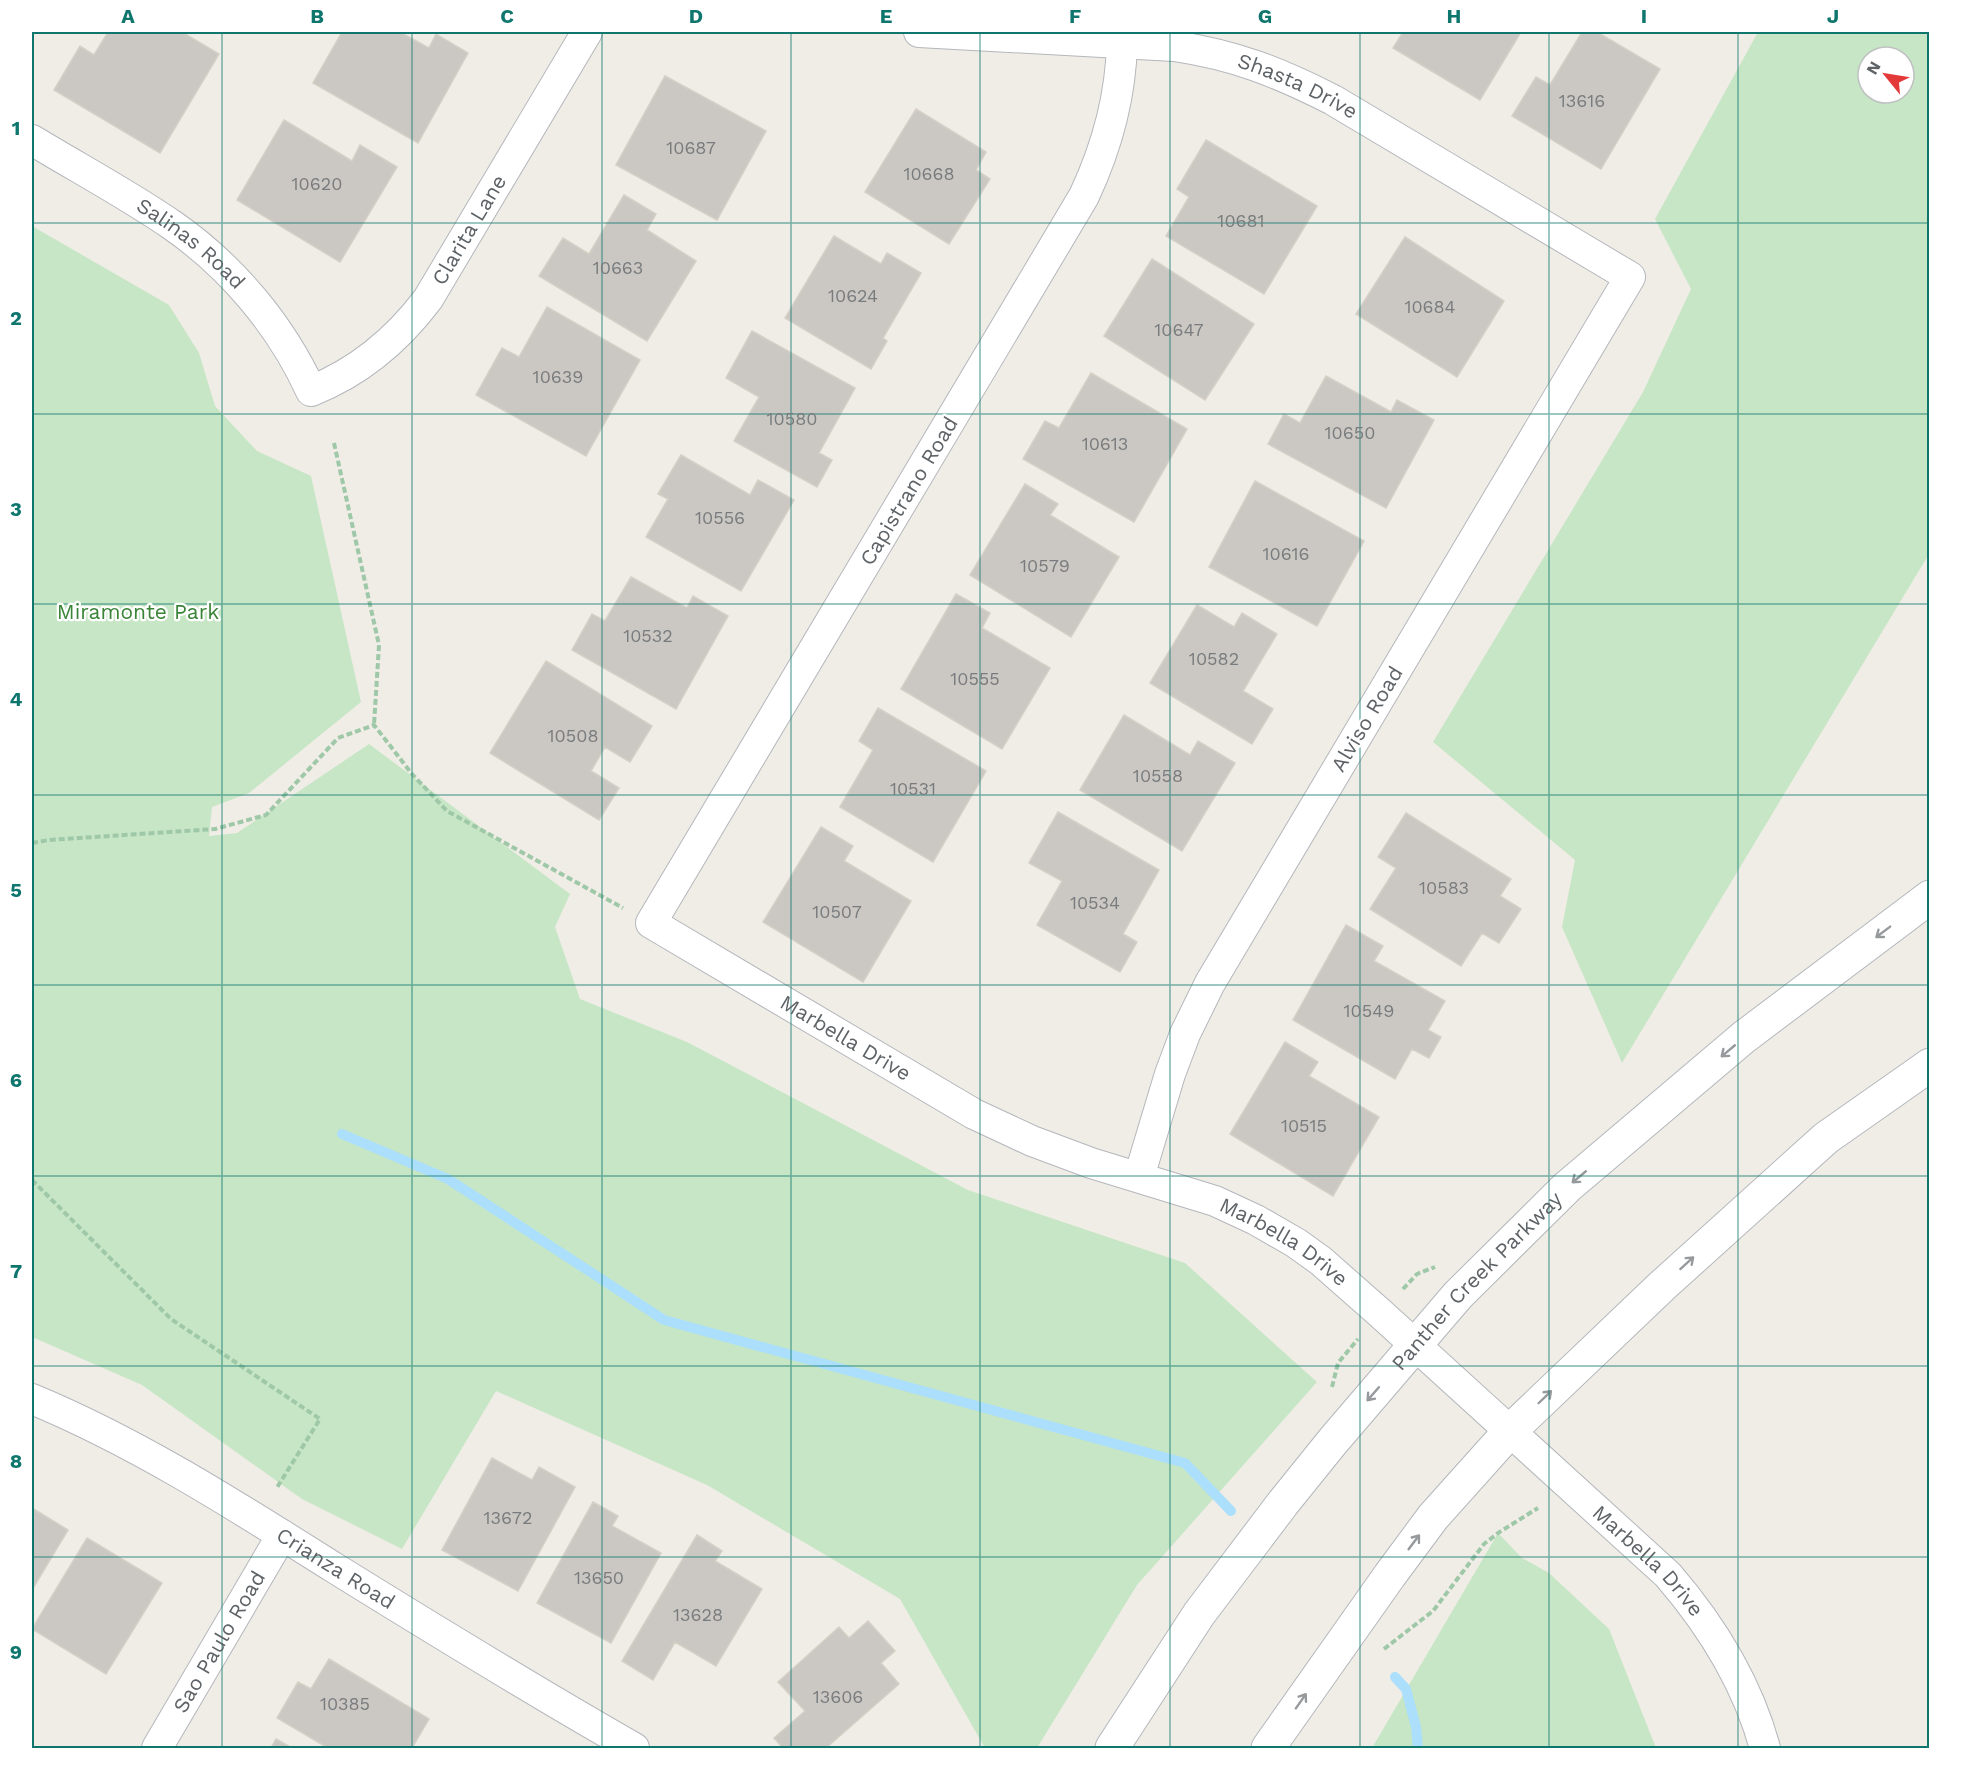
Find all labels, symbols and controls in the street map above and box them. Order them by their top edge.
text: A [121,4,135,28]
text: B [310,4,324,28]
text: C [500,4,514,28]
text: D [689,4,703,28]
text: E [880,4,892,28]
text: F [1069,4,1081,28]
text: G [1258,4,1272,28]
text: H [1447,4,1461,28]
text: I [1641,4,1647,28]
text: J [1827,4,1839,28]
north arrow [1856,45,1916,105]
street label: Shasta Drive [1235,48,1362,124]
text: N [1862,58,1885,78]
house number: 13616 [1559,90,1605,111]
text: 1 [12,116,20,140]
house number: 10687 [666,137,716,158]
house number: 10668 [903,163,955,184]
street label: Clarita Lane [426,170,511,289]
house number: 10620 [292,173,342,194]
street label: Salinas Road [132,192,250,294]
house number: 10681 [1217,210,1265,231]
house number: 10663 [593,257,643,278]
house number: 10624 [828,285,878,306]
house number: 10684 [1404,296,1456,317]
text: 2 [10,306,22,330]
house number: 10647 [1154,319,1204,340]
house number: 10639 [533,366,583,387]
house number: 10580 [767,408,817,429]
street label: Capistrano Road [854,412,963,570]
house number: 10650 [1325,422,1375,443]
house number: 10613 [1082,433,1128,454]
text: 3 [10,497,22,521]
house number: 10556 [695,507,745,528]
house number: 10616 [1262,543,1310,564]
house number: 10579 [1020,555,1070,576]
park label: Miramonte Park [57,599,219,624]
house number: 10532 [623,625,673,646]
house number: 10582 [1189,648,1239,669]
street label: Alviso Road [1325,662,1408,776]
house number: 10555 [950,668,1000,689]
text: 4 [10,687,23,711]
house number: 10508 [548,725,598,746]
house number: 10558 [1133,765,1183,786]
house number: 10531 [890,778,936,799]
house number: 10583 [1419,877,1469,898]
text: 5 [10,878,22,902]
house number: 10534 [1070,892,1120,913]
house number: 10507 [812,901,862,922]
one-way arrow [1875,925,1891,938]
street label: Marbella Drive [776,989,916,1086]
house number: 10549 [1344,1000,1394,1021]
one-way arrow [1720,1044,1736,1057]
text: 6 [10,1068,22,1092]
house number: 10515 [1281,1115,1327,1136]
one-way arrow [1571,1170,1587,1183]
street label: Panther Creek Parkway [1386,1186,1567,1375]
street label: Marbella Drive [1216,1192,1353,1291]
one-way arrow [1679,1256,1694,1270]
text: 7 [10,1259,22,1283]
one-way arrow [1366,1386,1380,1401]
one-way arrow [1537,1390,1552,1404]
text: 8 [10,1449,22,1473]
street label: Marbella Drive [1588,1500,1709,1621]
house number: 13672 [484,1507,532,1528]
street label: Crianza Road [272,1522,400,1614]
one-way arrow [1408,1534,1421,1550]
street label: Sao Paulo Road [168,1566,270,1717]
house number: 13650 [574,1567,624,1588]
house number: 13628 [673,1604,723,1625]
text: 9 [10,1640,22,1664]
house number: 13606 [813,1686,863,1707]
house number: 10385 [320,1693,370,1714]
one-way arrow [1295,1693,1307,1709]

